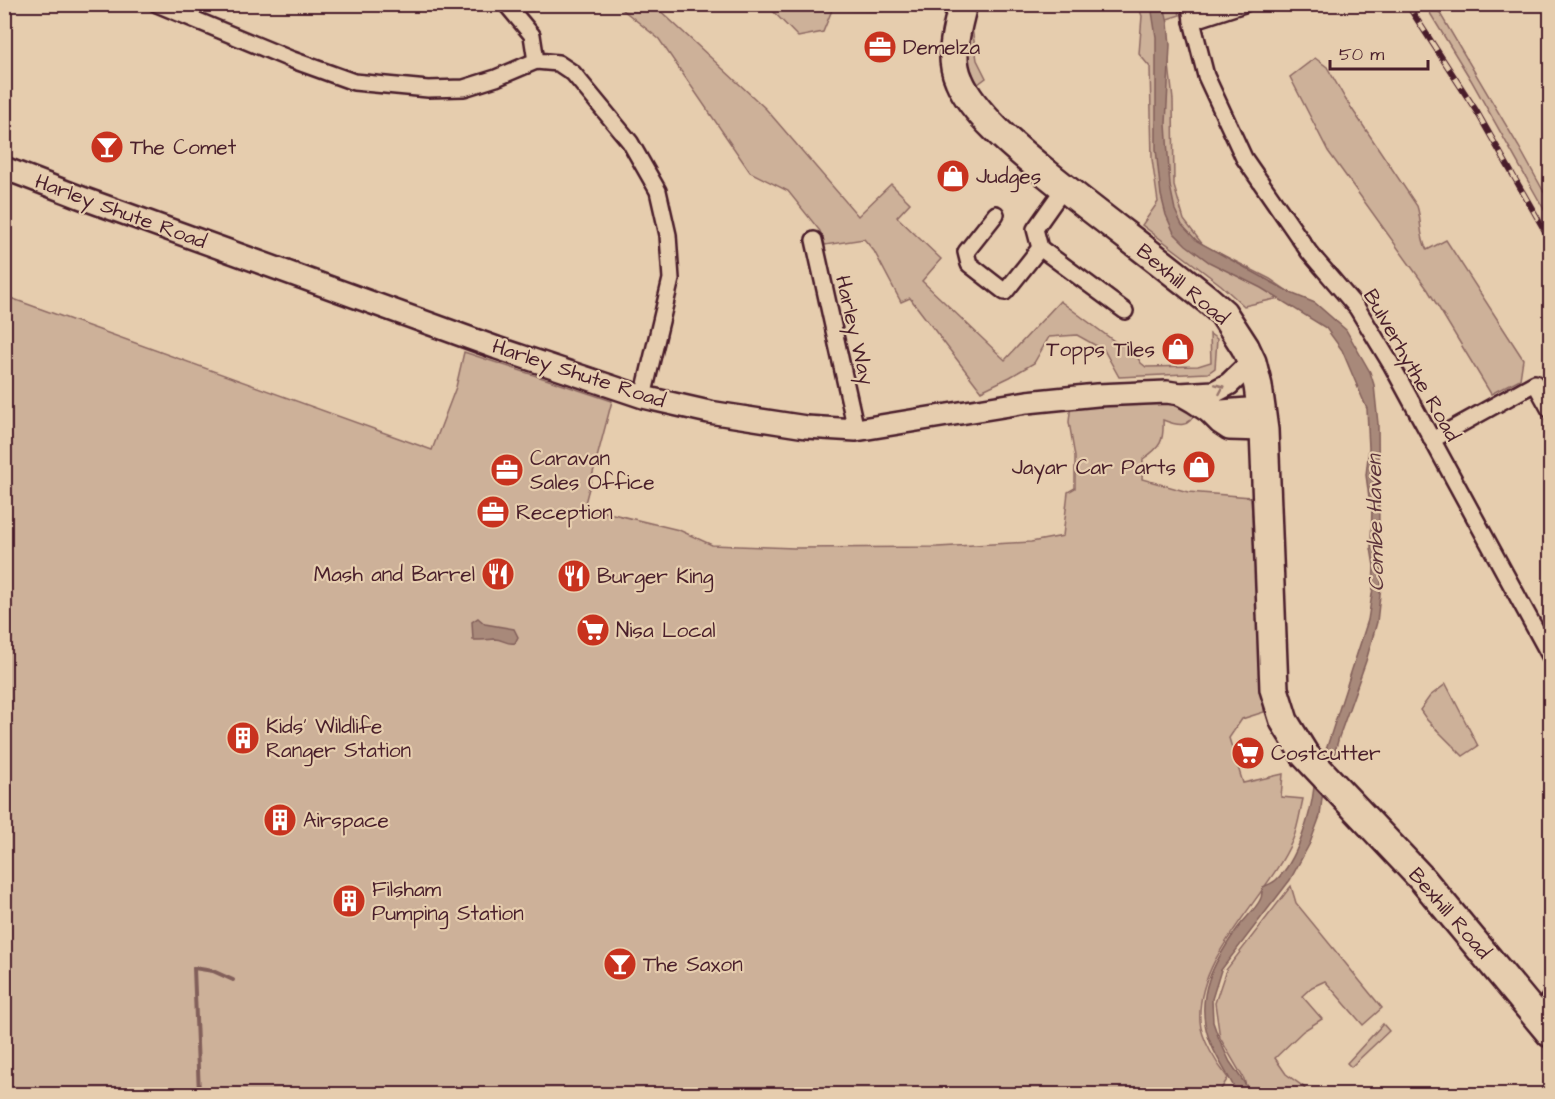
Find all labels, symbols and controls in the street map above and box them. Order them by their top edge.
office icon: Demelza [862,29,898,65]
place label: Demelza [903,33,980,62]
scale bar [1330,33,1428,71]
text: 50 m [1339,42,1384,67]
bar icon: The Comet [89,129,125,165]
place label: The Comet [130,133,237,162]
shop icon: Judges [935,158,971,194]
place label: Judges [976,162,1041,193]
street label: Harley Shute Road [30,167,211,258]
street label: Bexhill Road [1130,237,1235,332]
street label: Harley Way [826,273,881,389]
street label: Bulverhythe Road [1354,284,1467,448]
shop icon: Topps Tiles [1160,331,1196,367]
street label: Harley Shute Road [488,332,669,417]
place label: Topps Tiles [1046,335,1155,365]
one-way arrow [1214,383,1225,395]
place label: Caravan Sales Office [530,444,655,497]
shop icon: Jayar Car Parts [1181,449,1217,485]
office icon: Caravan Sales Office [489,452,525,488]
water label: Combe Haven [1359,452,1392,592]
place label: Jayar Car Parts [1012,453,1176,484]
office icon: Reception [475,494,511,530]
place label: Reception [516,498,613,528]
restaurant icon: Mash and Barrel [480,556,516,592]
restaurant icon: Burger King [556,558,592,594]
place label: Mash and Barrel [314,560,475,589]
place label: Burger King [597,562,714,593]
supermarket icon: Nisa Local [575,612,611,648]
place label: Nisa Local [616,616,716,645]
place label: Kids' Wildlife Ranger Station [266,712,411,767]
building icon: Kids' Wildlife Ranger Station [225,720,261,756]
supermarket icon: Costcutter [1230,735,1266,771]
place label: Costcutter [1271,739,1381,768]
building icon: Airspace [262,802,298,838]
place label: Airspace [303,806,389,836]
street label: Bexhill Road [1402,861,1498,966]
place label: Filsham Pumping Station [372,875,524,930]
building icon: Filsham Pumping Station [331,883,367,919]
bar icon: The Saxon [602,946,638,982]
place label: The Saxon [643,950,743,979]

